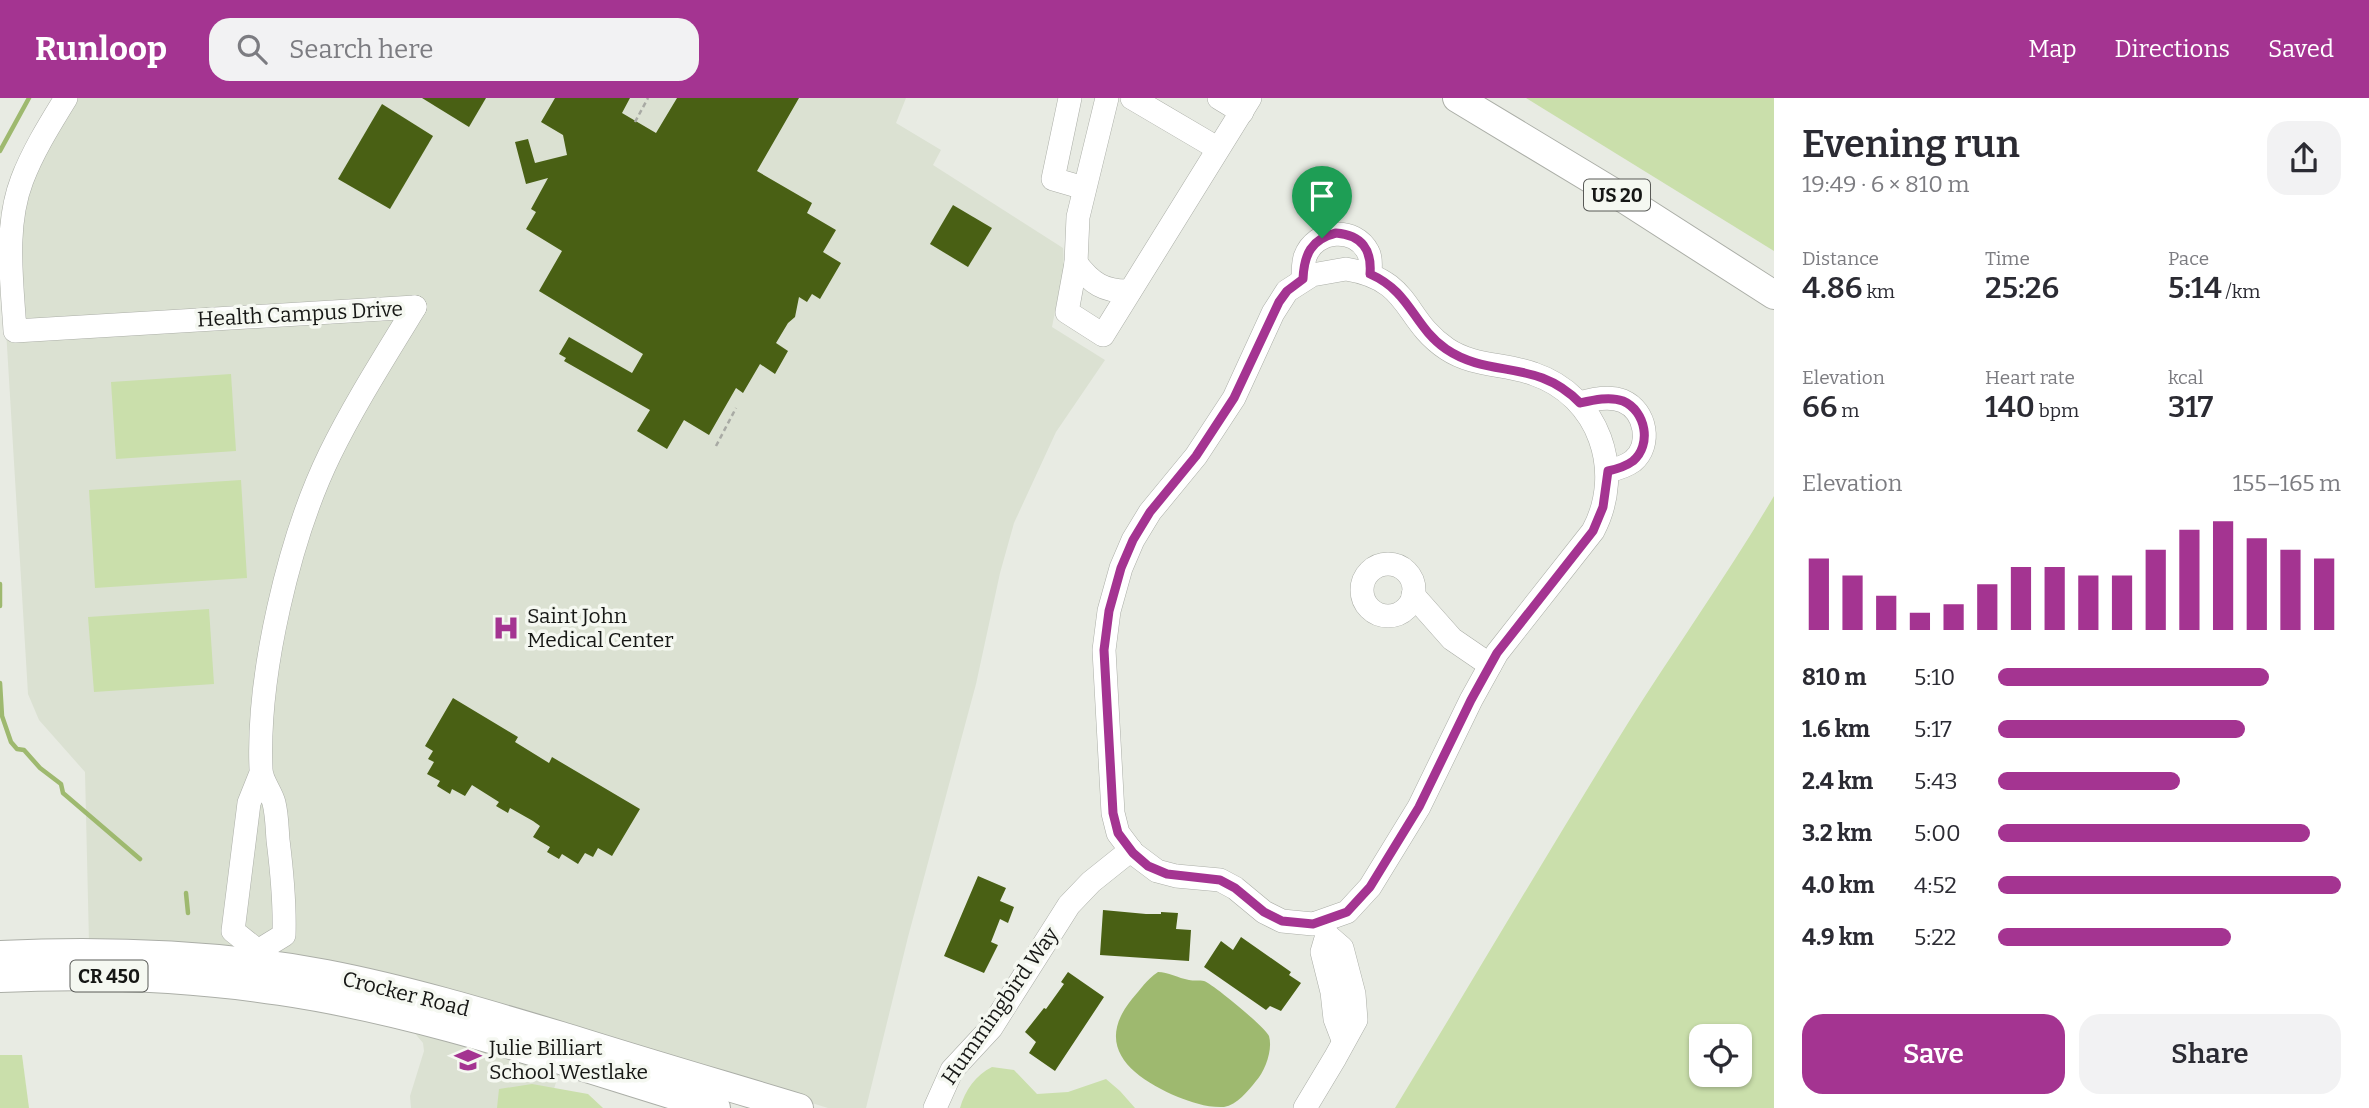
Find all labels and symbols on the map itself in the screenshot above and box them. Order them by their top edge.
pin [1292,166,1352,238]
road number: US 20 [1584,180,1650,211]
street label: Health Campus Drive [196,296,404,332]
place label: Saint John Medical Center [527,603,674,653]
hospital icon: Saint John Medical Center [491,613,521,643]
street label: Hummingbird Way [936,921,1065,1090]
road number: CR 450 [70,960,148,992]
street label: Crocker Road [340,966,472,1022]
place label: Julie Billiart School Westlake [488,1035,648,1085]
school or university icon: Julie Billiart School Westlake [453,1045,483,1075]

